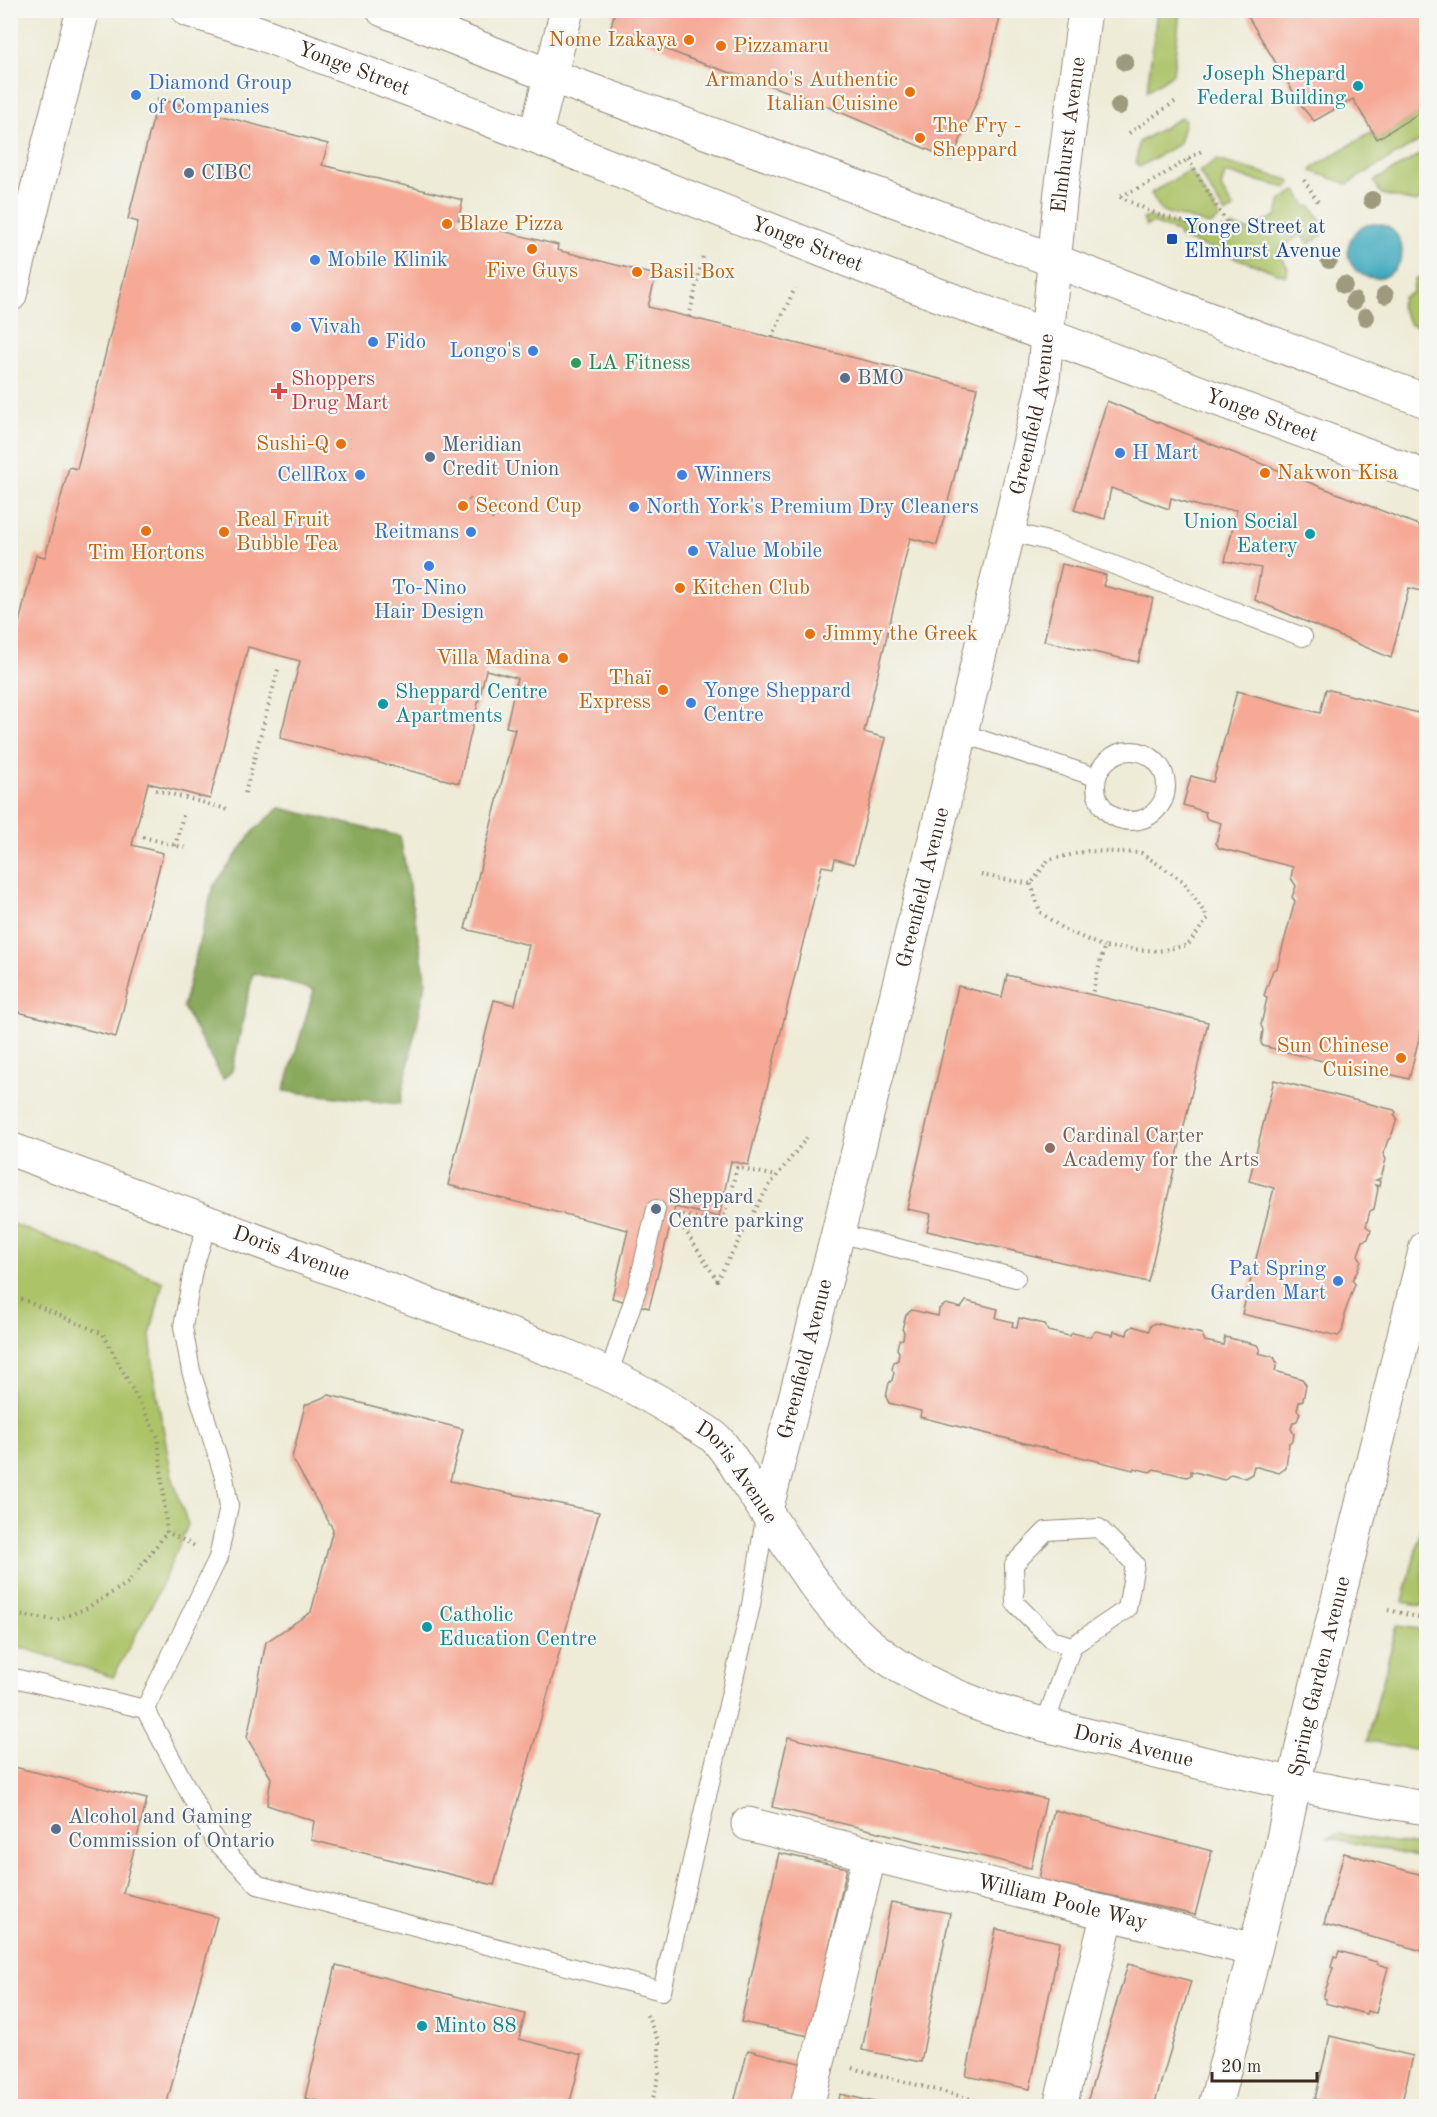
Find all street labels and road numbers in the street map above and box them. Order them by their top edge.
street label: Yonge Street [295,38,413,99]
street label: Elmhurst Avenue [1048,56,1089,214]
street label: Yonge Street [748,213,866,276]
street label: Greenfield Avenue [1007,333,1058,497]
street label: Yonge Street [1203,385,1321,446]
street label: Greenfield Avenue [893,805,953,970]
street label: Doris Avenue [230,1222,352,1285]
street label: Greenfield Avenue [774,1277,836,1441]
street label: Doris Avenue [692,1417,781,1527]
street label: Spring Garden Avenue [1286,1574,1354,1779]
street label: Doris Avenue [1071,1722,1195,1771]
street label: William Poole Way [975,1871,1150,1933]

